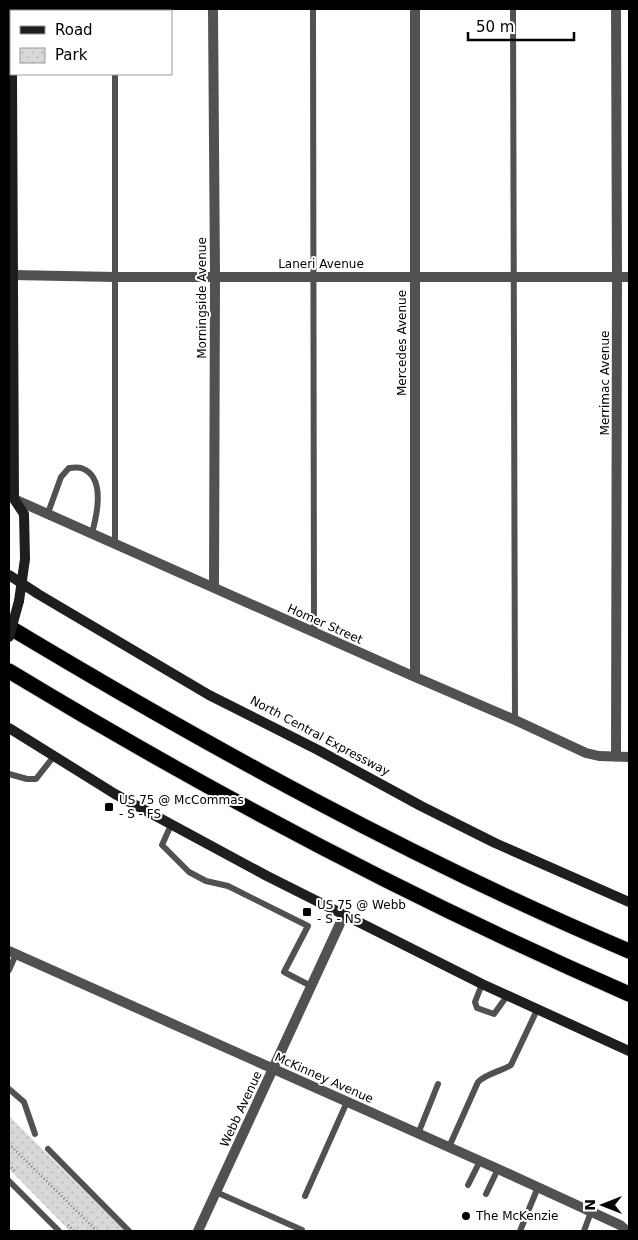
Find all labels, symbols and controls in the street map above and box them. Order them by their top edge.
legend [10,10,172,75]
scale bar [468,10,574,42]
text: 50 m [476,18,514,36]
text: Road [55,21,93,39]
text: Park [55,46,88,64]
street label: Morningside Avenue [195,237,209,359]
street label: Laneri Avenue [278,257,364,271]
street label: Mercedes Avenue [395,290,409,396]
street label: Merrimac Avenue [598,331,612,435]
street label: Homer Street [285,601,365,647]
street label: North Central Expressway [248,693,392,779]
place label: US 75 @ McCommas - S - FS [119,793,244,821]
marker: US 75 @ McCommas - S - FS [103,801,115,813]
place label: US 75 @ Webb - S - NS [317,898,406,926]
marker: US 75 @ Webb - S - NS [301,906,313,918]
street label: McKinney Avenue [273,1050,375,1106]
street label: Webb Avenue [217,1069,265,1149]
north arrow [578,1180,628,1230]
text: N [582,1199,598,1211]
place label: The McKenzie [475,1209,558,1223]
marker: The McKenzie [460,1210,472,1222]

